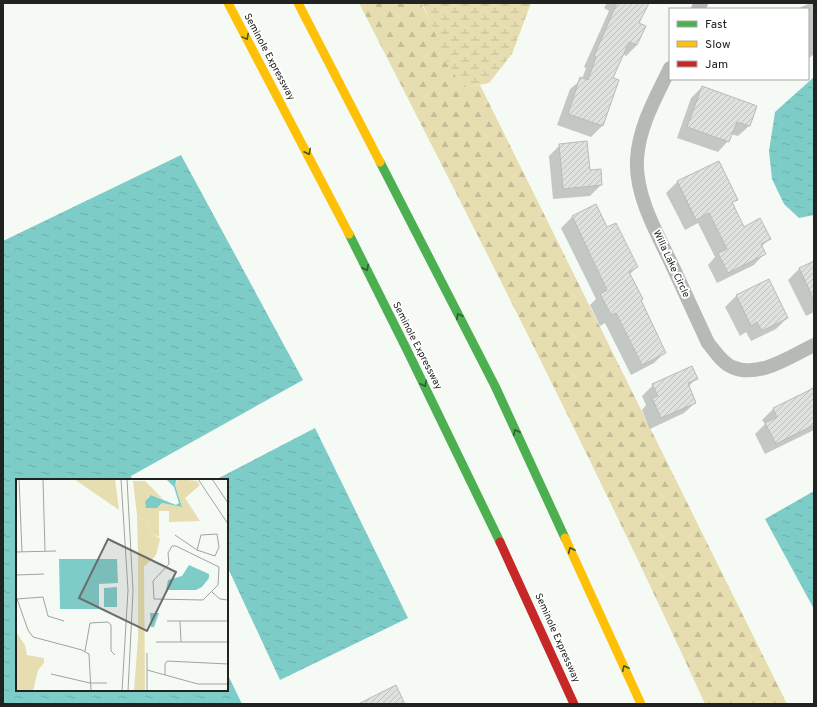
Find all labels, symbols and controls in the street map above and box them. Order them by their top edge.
legend [669,8,809,80]
street label: Seminole Expressway [241,11,297,103]
text: Fast [705,17,727,33]
one-way arrow [241,33,249,40]
text: Slow [705,37,731,53]
text: Jam [705,57,728,73]
one-way arrow [303,148,310,155]
street label: Willa Lake Circle [650,228,692,300]
one-way arrow [361,264,369,271]
street label: Seminole Expressway [389,300,445,392]
one-way arrow [456,313,464,320]
one-way arrow [419,380,427,388]
one-way arrow [513,429,521,437]
inset map [16,479,228,691]
one-way arrow [568,547,576,555]
street label: Seminole Expressway [531,591,583,685]
one-way arrow [622,665,630,673]

